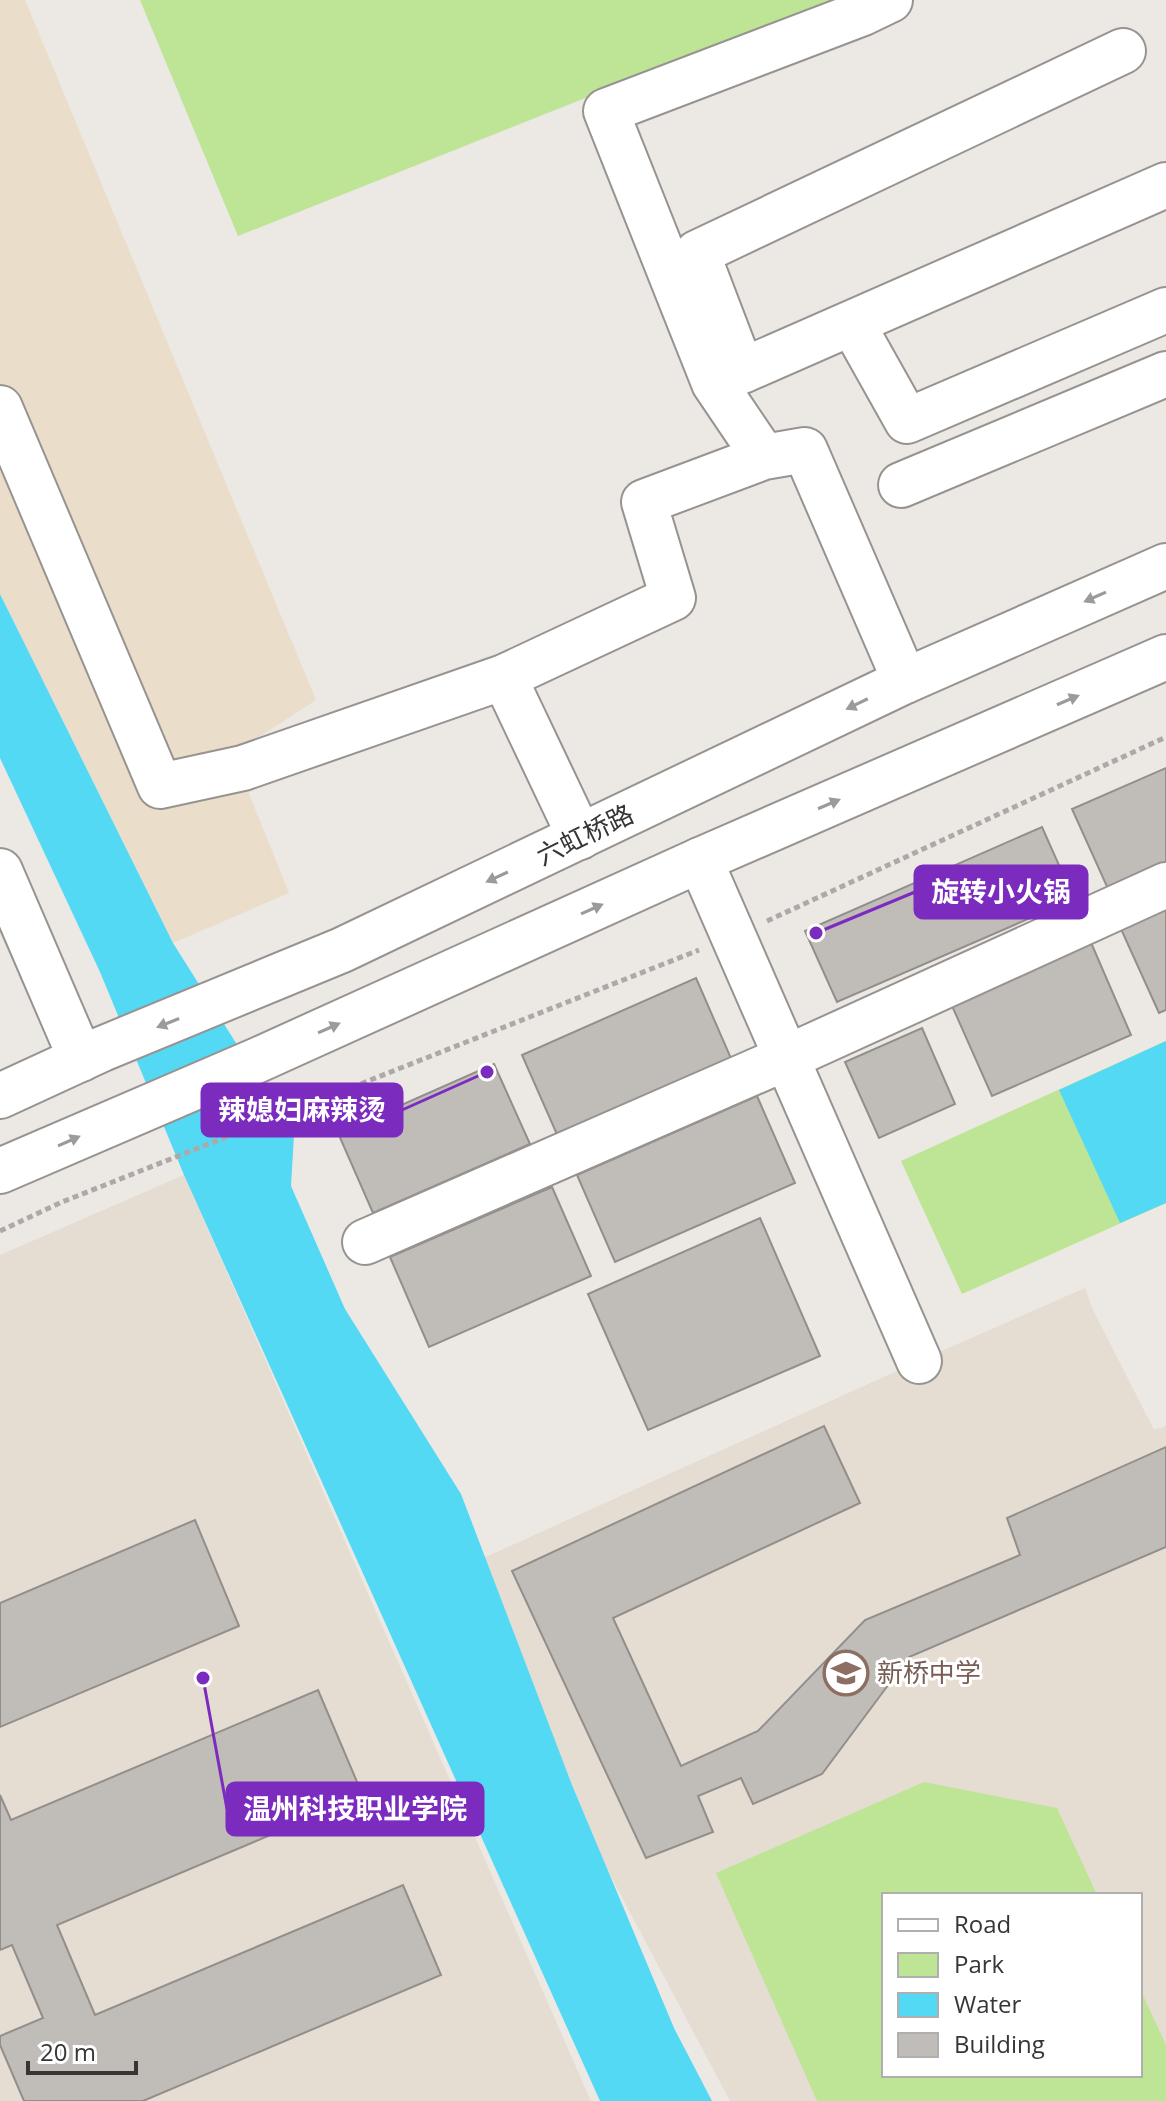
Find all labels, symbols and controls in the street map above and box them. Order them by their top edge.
one-way arrow [1083,591,1106,604]
one-way arrow [1056,694,1080,707]
one-way arrow [846,697,869,710]
street label: 六虹桥路 [530,795,639,873]
one-way arrow [817,797,841,810]
callout: 旋转小火锅 [915,866,1087,918]
one-way arrow [485,870,508,884]
text: 旋转小火锅 [931,872,1071,910]
one-way arrow [580,902,603,916]
one-way arrow [156,1016,180,1029]
one-way arrow [318,1021,341,1035]
callout: 辣媳妇麻辣烫 [202,1084,402,1136]
text: 辣媳妇麻辣烫 [218,1090,386,1128]
one-way arrow [57,1134,81,1148]
school or university icon: 新桥中学 [822,1649,870,1697]
place label: 新桥中学 [877,1654,981,1690]
callout: 温州科技职业学院 [227,1783,483,1835]
text: 温州科技职业学院 [243,1789,467,1827]
legend [882,1893,1142,2077]
text: Road [954,1907,1011,1940]
text: Park [954,1947,1005,1980]
text: Water [954,1987,1022,2020]
scale bar [28,2025,136,2075]
text: Building [954,2027,1045,2060]
text: 20 m [40,2035,96,2068]

